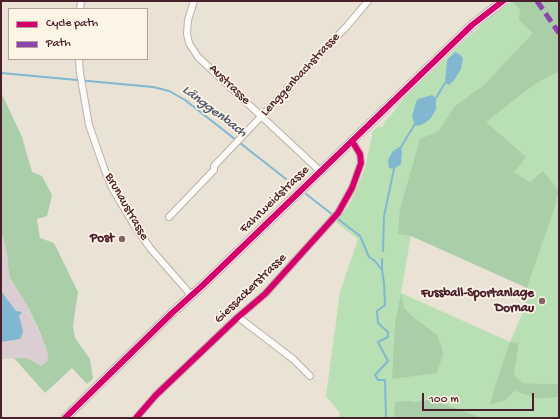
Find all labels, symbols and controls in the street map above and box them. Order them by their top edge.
legend [8,8,148,60]
text: Cycle path [46,17,98,31]
street label: Lenggenbachstrasse [258,30,344,120]
text: Path [46,37,71,51]
street label: Austrasse [205,61,253,109]
water label: Länggenbach [178,82,250,142]
street label: Fahrweidstrasse [237,163,313,237]
street label: Brunaustrasse [100,171,152,243]
place label: Post [90,231,114,247]
marker: Post [117,234,127,244]
street label: Giessackerstrasse [212,251,290,327]
place label: Fussball-Sportanlage Dornau [421,286,534,317]
marker: Fussball-Sportanlage Dornau [537,296,547,306]
scale bar [424,385,536,411]
text: 100 m [429,393,459,407]

